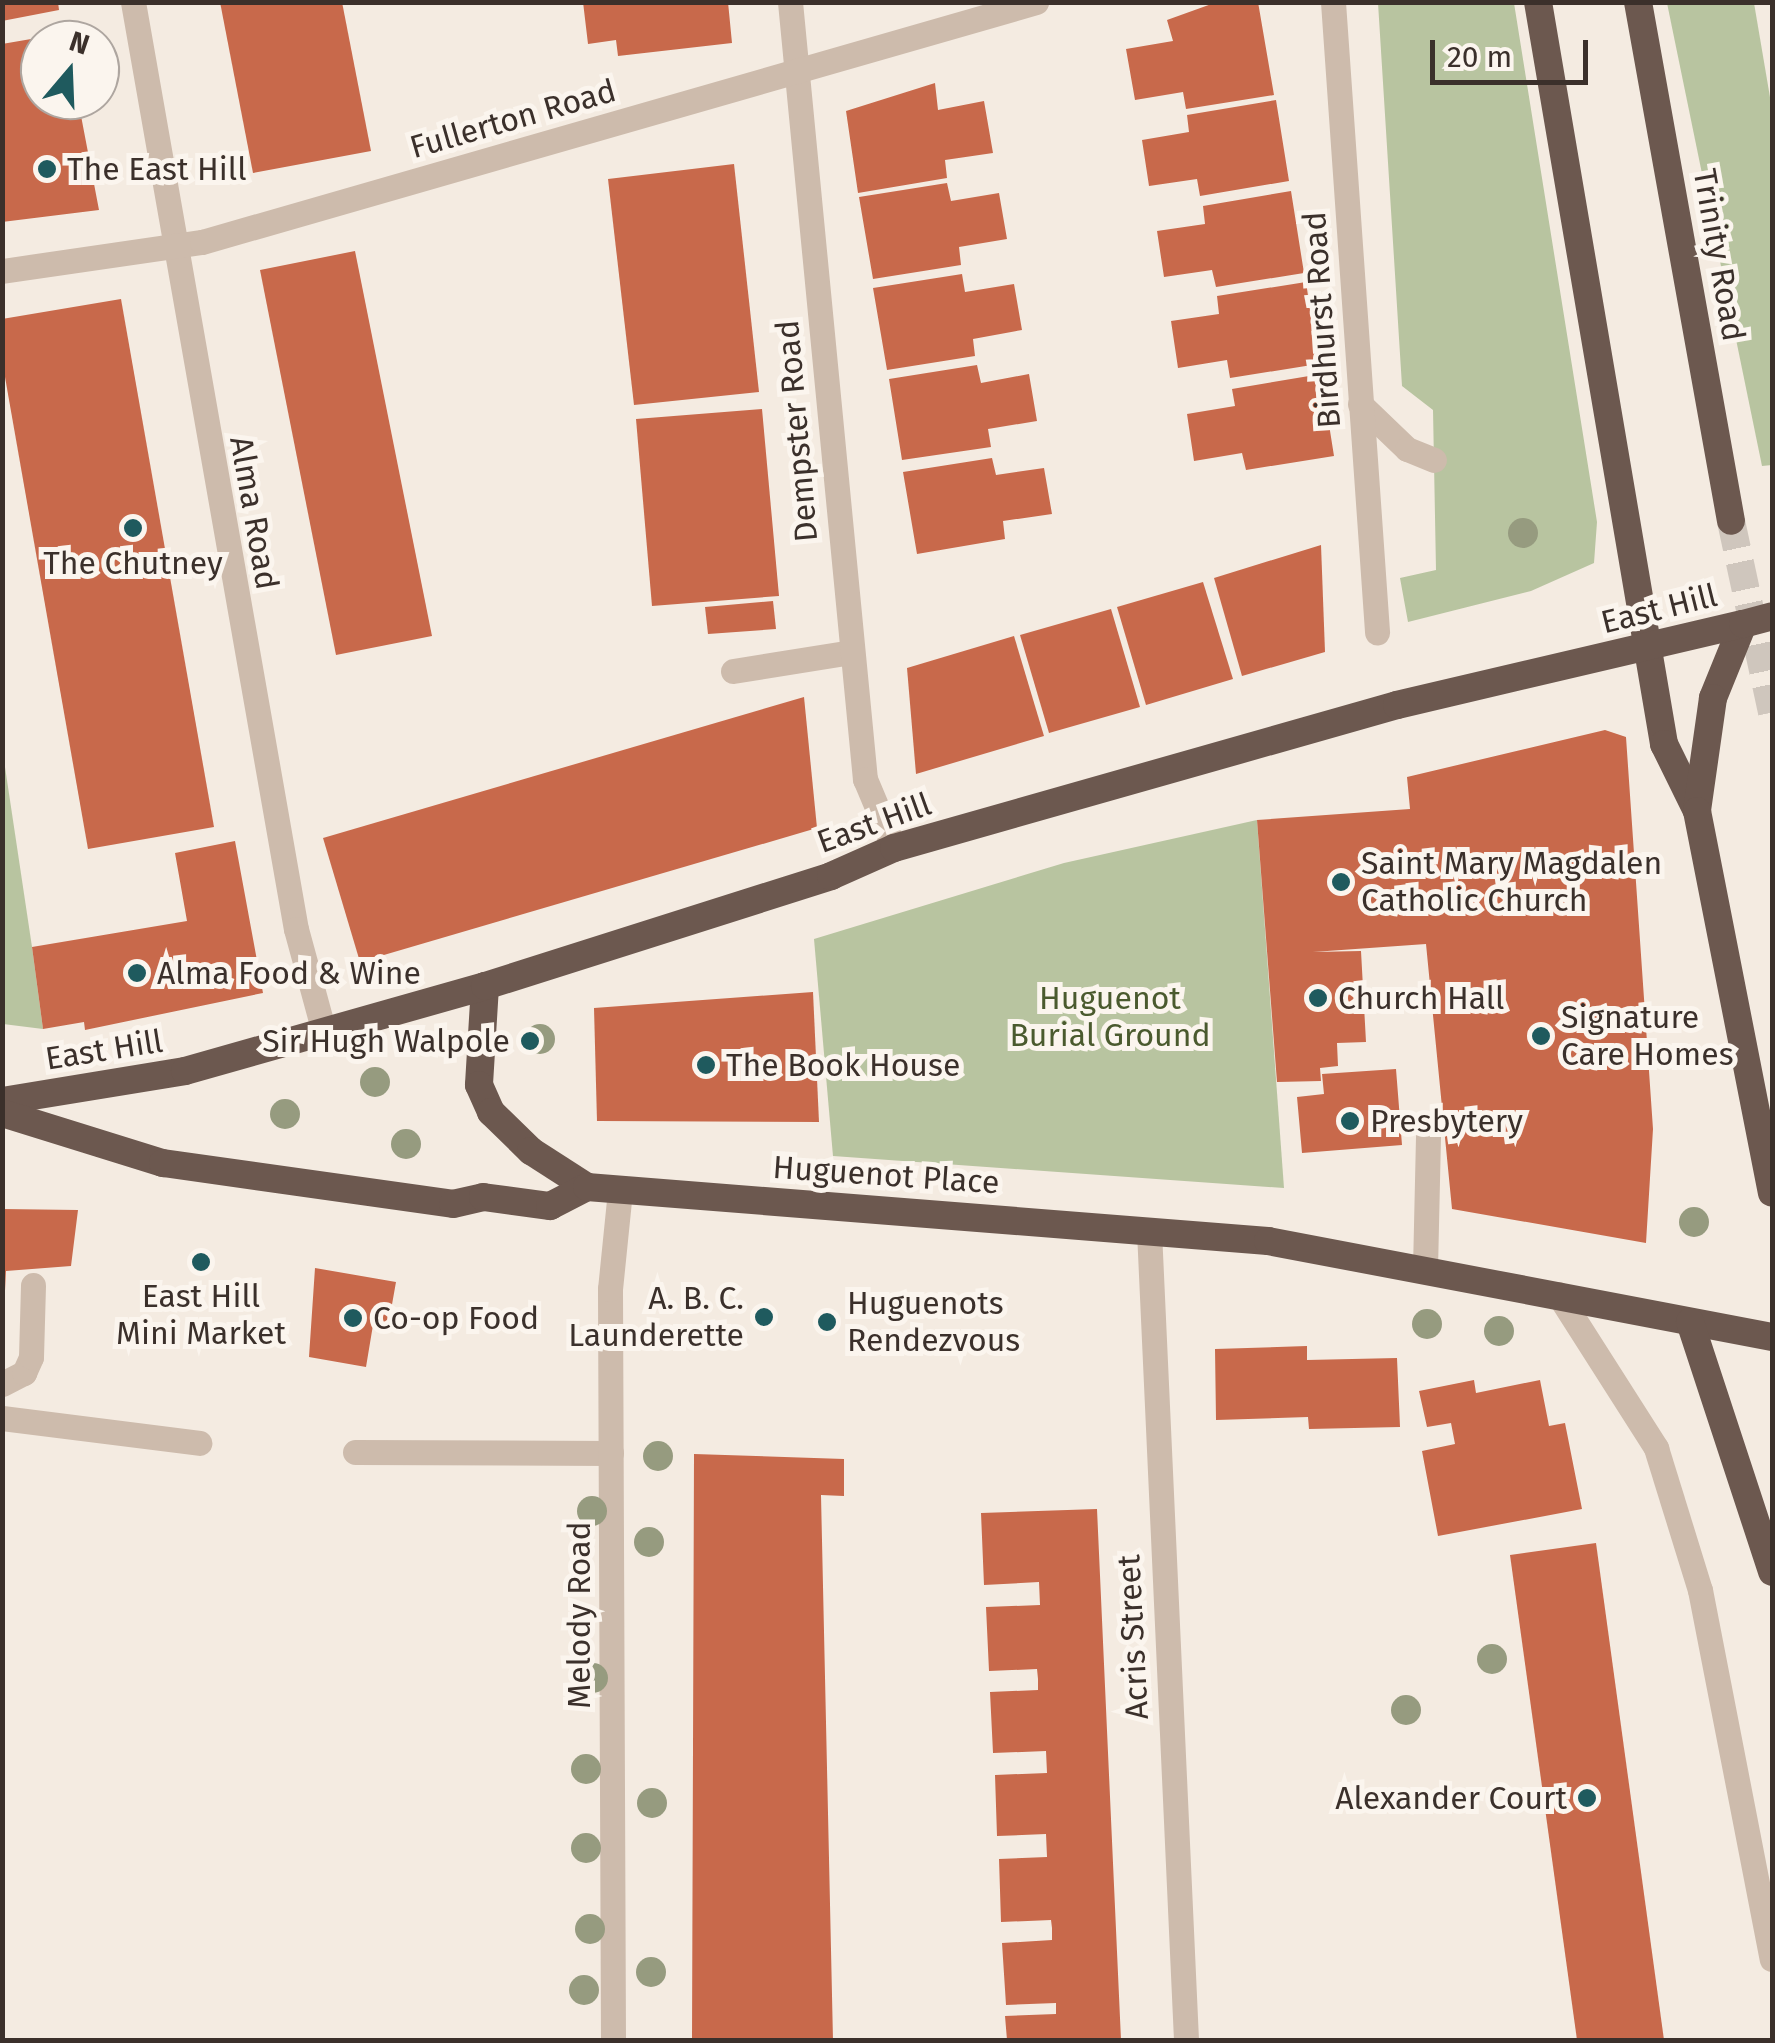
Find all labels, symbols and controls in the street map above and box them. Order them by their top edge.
north arrow [20,20,120,120]
scale bar [1435,20,1592,82]
text: N [65,24,93,62]
text: 20 m [1447,39,1512,75]
street label: Fullerton Road [406,71,620,167]
place label: The East Hill [67,150,247,188]
marker: The East Hill [36,158,58,180]
street label: Trinity Road [1685,166,1753,344]
street label: Birdhurst Road [1295,210,1349,430]
street label: Dempster Road [768,318,826,544]
street label: Alma Road [222,433,286,593]
marker: The Chutney [122,517,144,539]
place label: The Chutney [43,544,223,582]
street label: East Hill [1597,576,1721,642]
street label: East Hill [812,785,936,861]
place label: Saint Mary Magdalen Catholic Church [1361,845,1662,920]
marker: Saint Mary Magdalen Catholic Church [1330,871,1352,893]
place label: Alma Food & Wine [157,954,421,992]
marker: Alma Food & Wine [126,962,148,984]
place label: Church Hall [1338,979,1504,1017]
park label: Huguenot Burial Ground [1009,980,1211,1055]
marker: Church Hall [1307,987,1329,1009]
place label: Signature Care Homes [1561,999,1734,1074]
street label: East Hill [43,1022,165,1078]
place label: Sir Hugh Walpole [262,1022,510,1060]
marker: Signature Care Homes [1530,1025,1552,1047]
marker: Sir Hugh Walpole [519,1030,541,1052]
place label: The Book House [726,1046,960,1084]
marker: The Book House [695,1054,717,1076]
place label: Presbytery [1370,1102,1523,1140]
marker: Presbytery [1339,1110,1361,1132]
street label: Huguenot Place [771,1148,1001,1202]
marker: East Hill Mini Market [190,1251,212,1273]
place label: East Hill Mini Market [116,1278,286,1353]
place label: A. B. C. Launderette [568,1280,744,1355]
place label: Huguenots Rendezvous [847,1285,1020,1360]
place label: Co-op Food [373,1299,539,1337]
marker: A. B. C. Launderette [753,1306,775,1328]
marker: Co-op Food [342,1307,364,1329]
marker: Huguenots Rendezvous [816,1311,838,1333]
street label: Melody Road [560,1521,598,1709]
street label: Acris Street [1110,1553,1156,1721]
place label: Alexander Court [1335,1779,1567,1817]
marker: Alexander Court [1576,1787,1598,1809]

